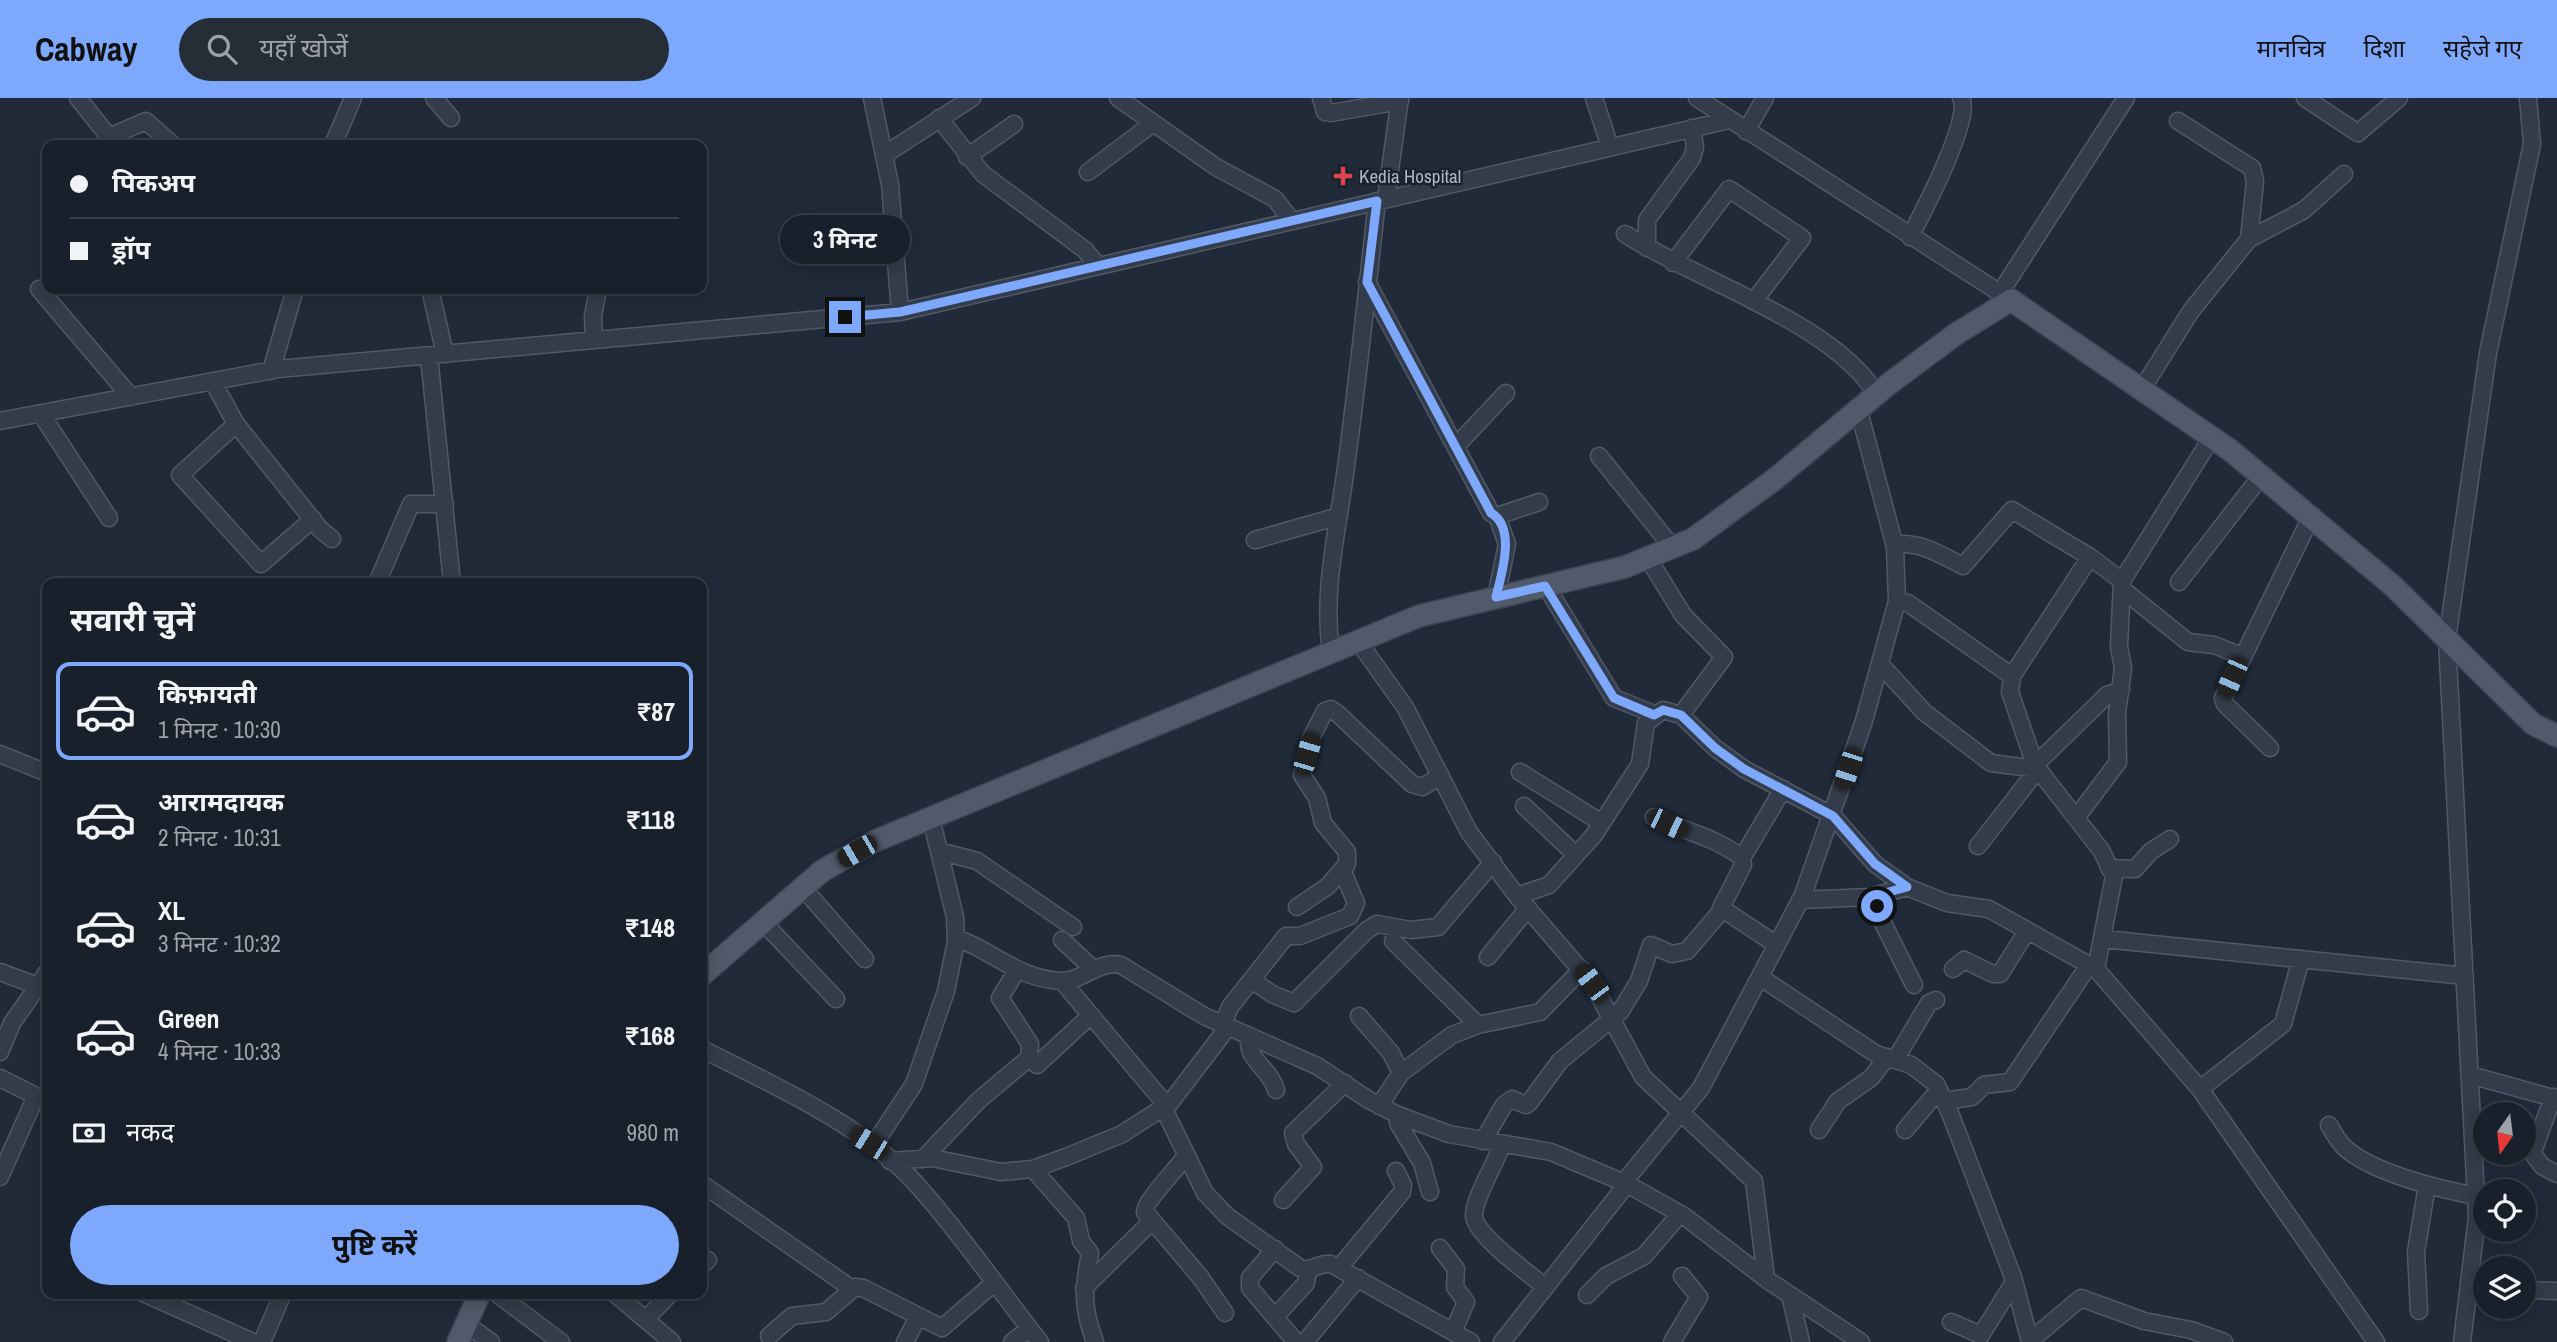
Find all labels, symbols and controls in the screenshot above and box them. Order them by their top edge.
search box [179,18,669,81]
text: Cabway [35,27,137,71]
icon: search [203,30,241,68]
text: यहाँ खोजें [259,30,348,65]
text: मानचित्र [2257,32,2325,64]
text: दिशा [2363,32,2405,64]
text: सहेजे गए [2443,32,2522,64]
place label: Kedia Hospital [1359,163,1461,189]
text: पिकअप [112,165,195,200]
marker: Kedia Hospital [1333,166,1353,186]
callout: 3 मिनट [780,216,910,264]
text: 3 मिनट [813,224,877,255]
text: ड्रॉप [112,232,150,267]
route end [829,301,861,333]
text: सवारी चुनें [70,598,195,641]
car [2214,654,2251,700]
text: किफ़ायती [158,676,257,711]
icon: car [74,680,137,743]
text: ₹87 [636,694,675,729]
text: 1 मिनट · 10:30 [158,714,281,745]
car [1292,731,1323,777]
car [1832,746,1865,792]
text: आरामदायक [158,784,284,819]
icon: car [74,788,137,851]
text: ₹118 [626,802,675,837]
car [1645,805,1692,843]
text: 2 मिनट · 10:31 [158,822,281,853]
car [834,831,881,871]
route start [1861,890,1893,922]
text: XL [158,893,185,928]
icon: car [74,896,137,959]
text: ₹148 [624,910,675,945]
text: 3 मिनट · 10:32 [158,928,281,959]
car [1571,960,1614,1006]
text: Green [158,1001,220,1036]
icon: car [74,1004,137,1067]
text: ₹168 [624,1018,675,1053]
text: 4 मिनट · 10:33 [158,1036,281,1067]
north arrow [2473,1102,2536,1166]
map controls [2473,1102,2536,1319]
icon: cash [70,1114,108,1152]
text: नकद [126,1114,174,1149]
text: 980 m [627,1117,679,1148]
car [846,1123,893,1163]
button: locate [2473,1179,2536,1242]
button: पुष्टि करें [70,1205,679,1285]
button: layers [2473,1256,2536,1319]

